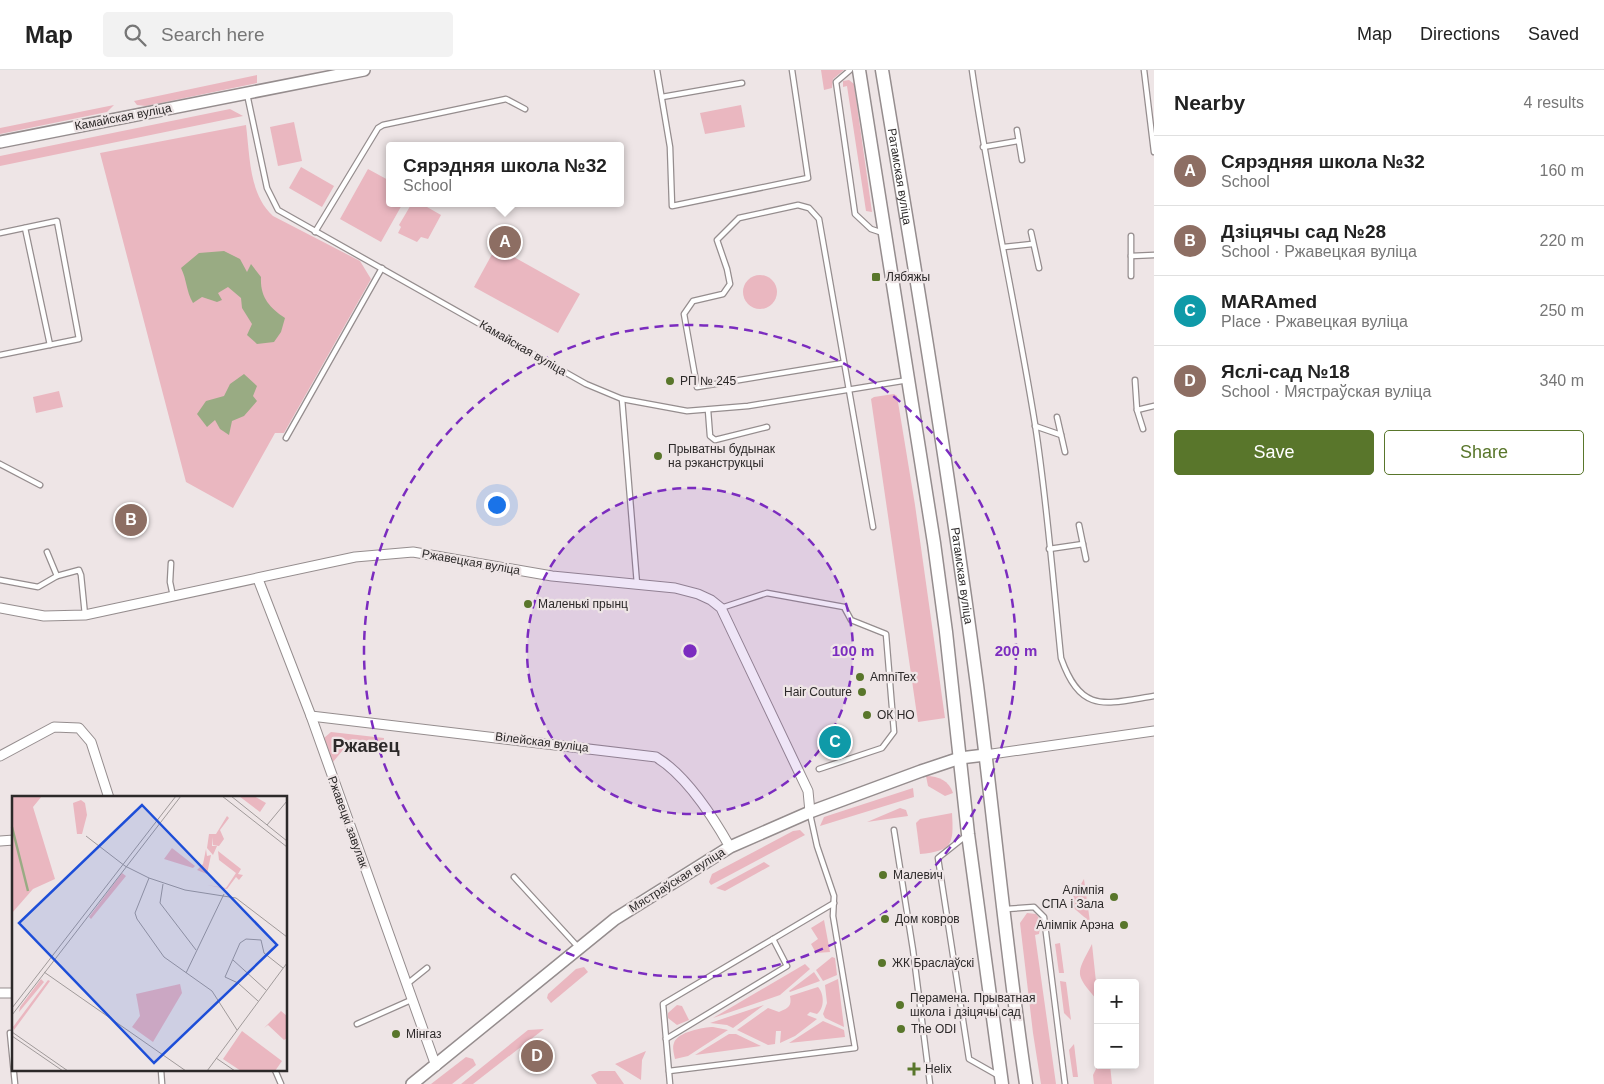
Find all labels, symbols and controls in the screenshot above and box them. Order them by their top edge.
search box [103,12,453,57]
text: Map [25,21,73,48]
icon: search [121,21,149,49]
text: Search here [161,24,265,45]
text: Map [1357,24,1392,44]
text: Directions [1420,24,1500,44]
text: Saved [1528,24,1579,44]
text: Nearby [1174,91,1245,114]
text: 4 results [1524,94,1584,111]
street label: Камайская вуліца [73,101,173,133]
street label: Ратамская вуліца [885,127,914,226]
popup [386,142,624,207]
text: Сярэдняя школа №32 [1221,151,1425,172]
text: Сярэдняя школа №32 [403,155,607,176]
text: A [1184,162,1196,179]
text: 160 m [1540,162,1584,179]
text: School [1221,173,1270,190]
text: School [403,177,452,194]
text: Дзіцячы сад №28 [1221,221,1386,242]
pin: A [489,223,521,261]
text: B [1184,232,1196,249]
text: 220 m [1540,232,1584,249]
text: School · Ржавецкая вуліца [1221,243,1417,260]
place label: Лябяжы [886,270,930,284]
marker: Лябяжы [870,271,882,283]
text: MARAmed [1221,291,1317,312]
text: C [1184,302,1196,319]
text: 250 m [1540,302,1584,319]
text: Place · Ржавецкая вуліца [1221,313,1408,330]
street label: Камайская вуліца [477,317,569,379]
text: Яслі-сад №18 [1221,361,1350,382]
text: D [1184,372,1196,389]
text: 340 m [1540,372,1584,389]
place label: РП № 245 [680,374,737,388]
marker: РП № 245 [664,375,676,387]
text: School · Мястраўская вуліца [1221,383,1431,400]
button: Save [1174,430,1374,475]
button: Share [1384,430,1584,475]
place label: Прыватны будынак на рэканструкцыі [668,442,776,470]
marker: Прыватны будынак на рэканструкцыі [652,450,664,462]
your location [484,492,510,518]
pin: B [115,501,147,539]
street label: Ратамская вуліца [948,526,976,625]
street label: Ржавецкая вуліца [421,546,522,578]
place label: Маленькі прынц [538,597,628,611]
marker: Маленькі прынц [522,598,534,610]
centre of rings [681,642,699,660]
text: 100 m [832,642,874,659]
text: 200 m [995,642,1037,659]
place label: AmniTex [870,670,916,684]
marker: AmniTex [854,671,866,683]
place label: Hair Couture [784,685,852,699]
marker: Hair Couture [856,686,868,698]
place label: ОК НО [877,708,915,722]
marker: ОК НО [861,709,873,721]
pin: C [819,723,851,761]
street label: Вілейская вуліца [494,729,590,755]
district label: Ржавец [333,736,399,756]
street label: Ржавецкі завулак [325,774,371,871]
inset map [12,796,288,1072]
street label: Мястраўская вуліца [626,845,728,915]
place label: Малевич [893,868,943,882]
marker: Малевич [877,869,889,881]
place label: Алімпія СПА і Зала [1042,883,1104,911]
marker: Алімпія СПА і Зала [1108,891,1120,903]
place label: Дом ковров [895,912,960,926]
marker: Дом ковров [879,913,891,925]
place label: Алімпік Арэна [1036,918,1114,932]
marker: Алімпік Арэна [1118,919,1130,931]
place label: ЖК Браслаўскі [892,956,974,970]
marker: ЖК Браслаўскі [876,957,888,969]
map controls [1094,979,1139,1069]
button: + [1094,979,1139,1024]
place label: Перамена. Прыватная школа і дзіцячы сад [910,991,1035,1019]
marker: Перамена. Прыватная школа і дзіцячы сад [894,999,906,1011]
place label: The ODI [911,1022,956,1036]
marker: The ODI [895,1023,907,1035]
button: − [1094,1024,1139,1069]
place label: Мінгаз [406,1027,442,1041]
marker: Мінгаз [390,1028,402,1040]
pin: D [521,1037,553,1075]
marker: Helix [907,1062,921,1076]
place label: Helix [925,1062,952,1076]

